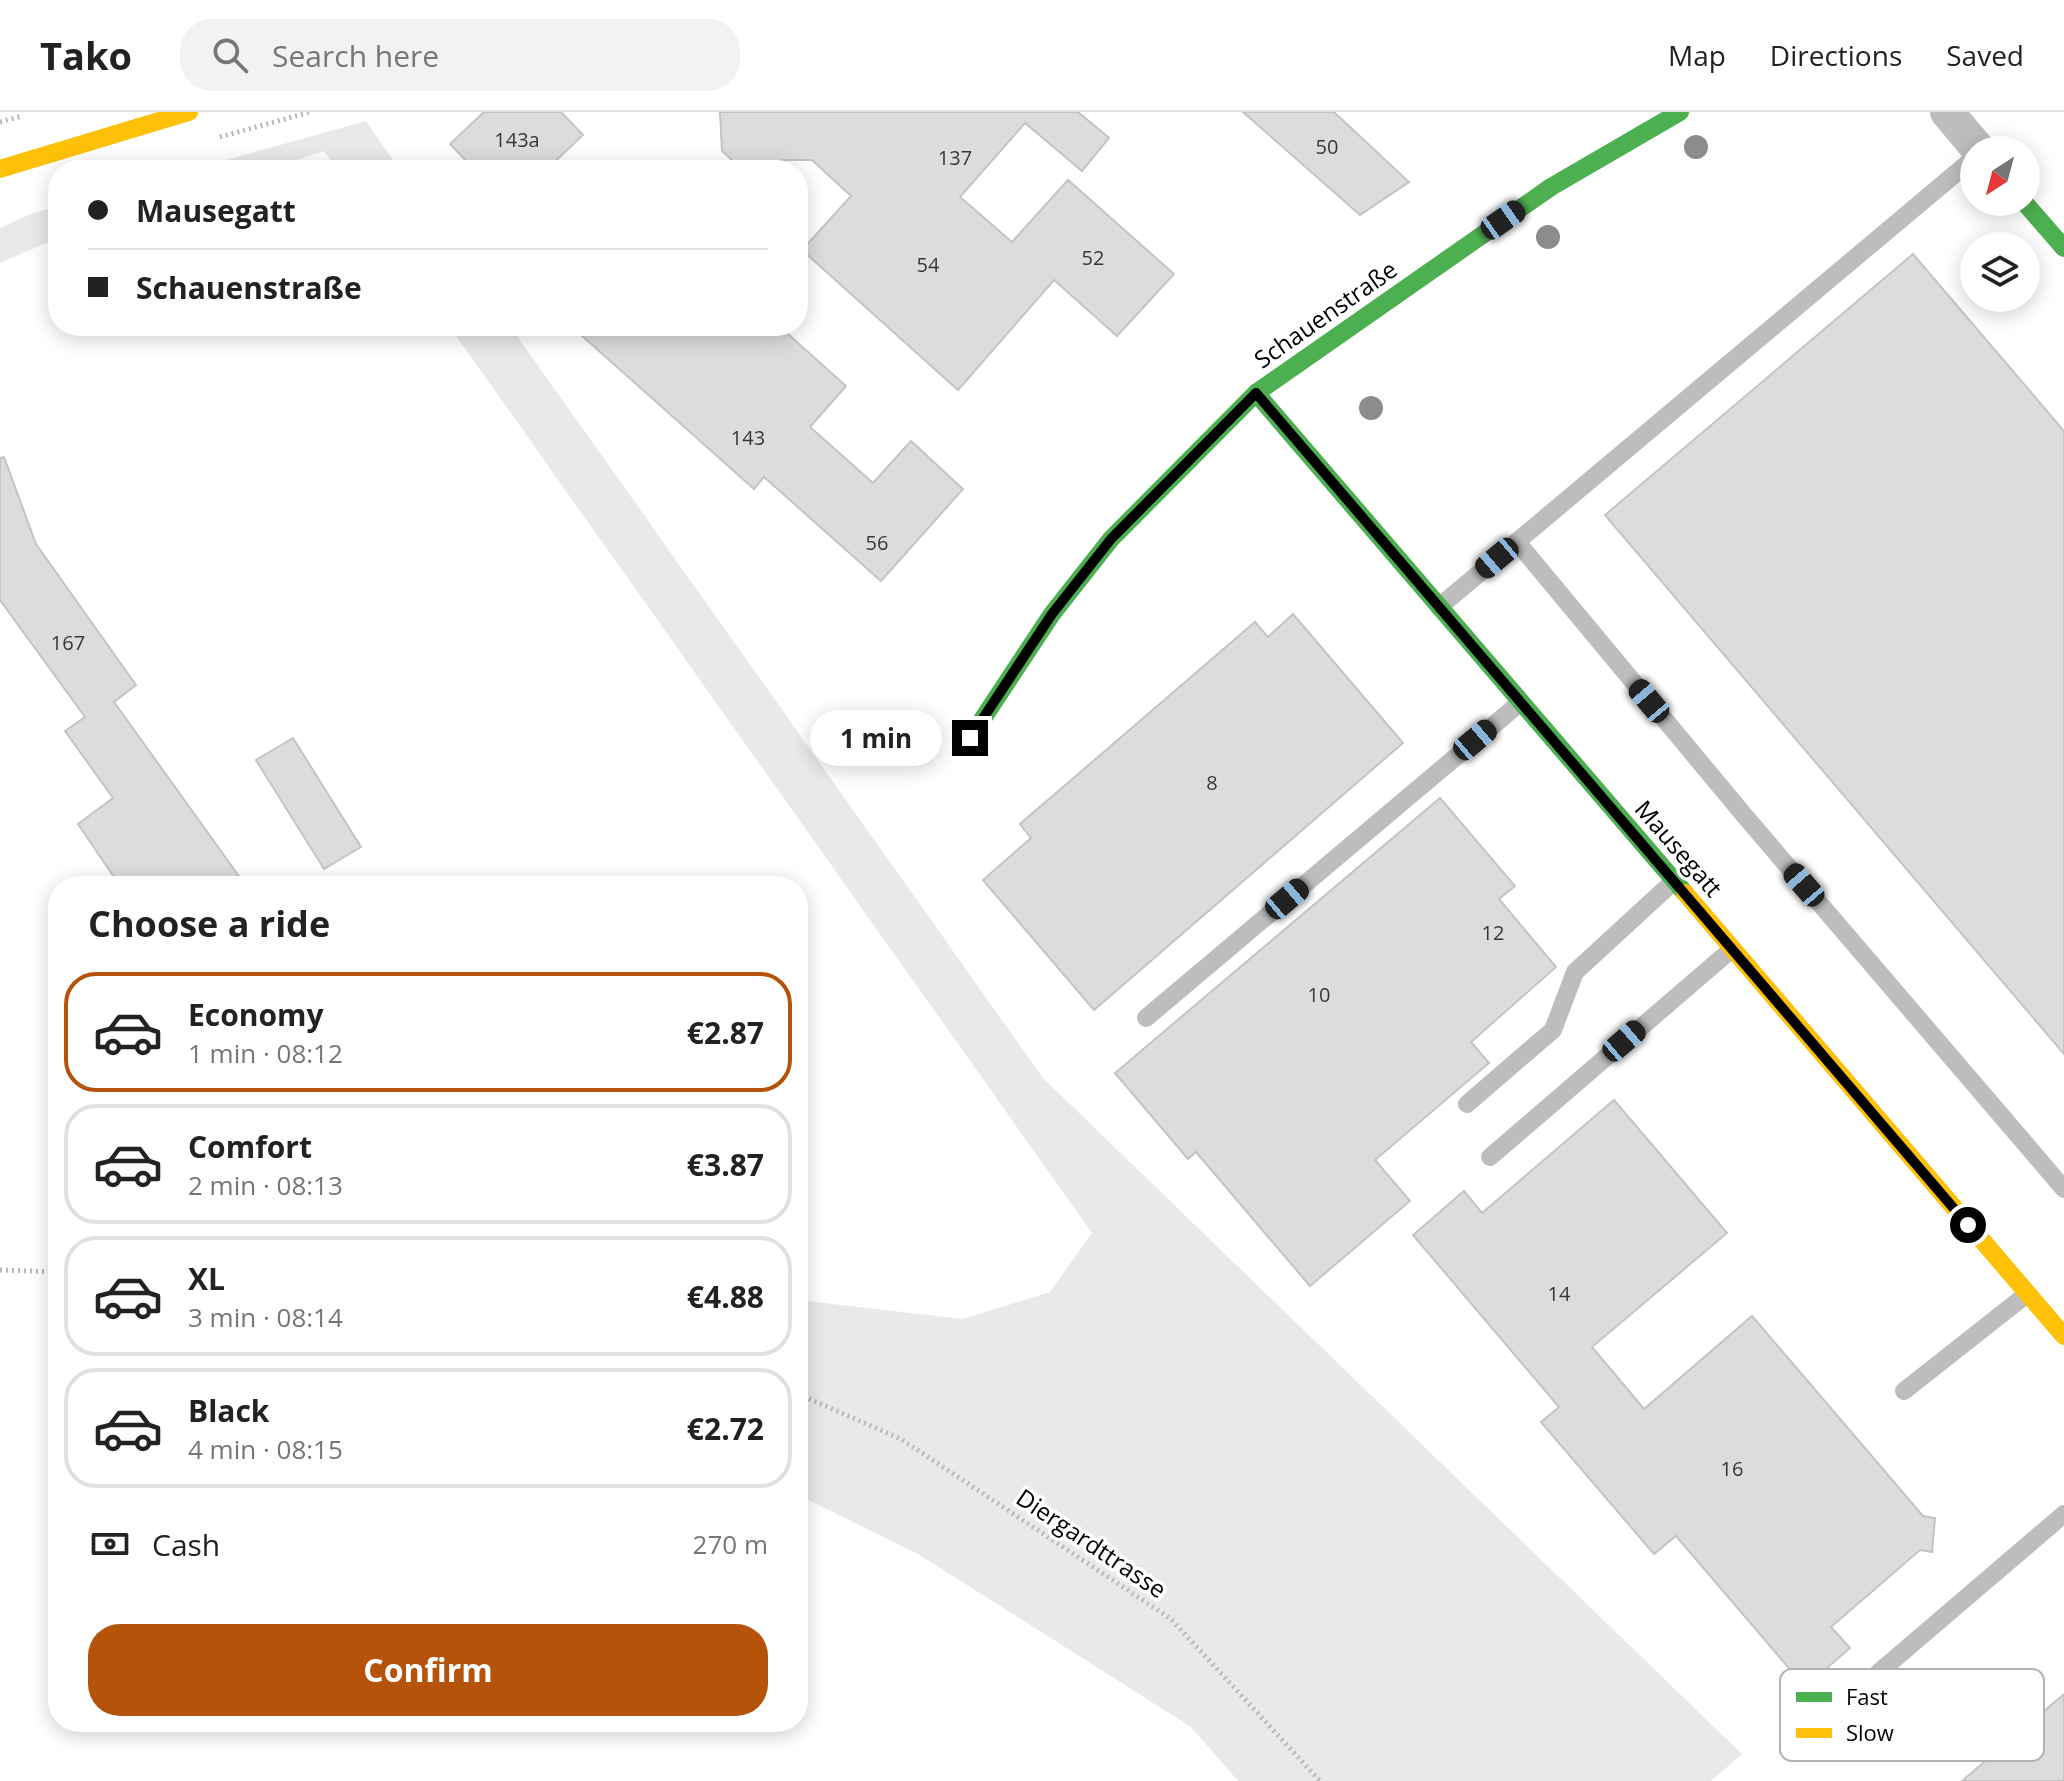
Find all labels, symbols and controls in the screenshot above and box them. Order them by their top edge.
search box [180,19,740,91]
text: Tako [40,29,132,81]
icon: search [208,33,252,77]
text: Search here [272,35,439,76]
text: Map [1668,36,1726,74]
text: Directions [1770,36,1902,74]
text: Saved [1946,36,2024,74]
house number: 143a [494,126,540,153]
house number: 50 [1316,133,1338,160]
north arrow [1960,136,2040,216]
map controls [1960,136,2040,312]
house number: 137 [938,144,972,171]
text: Mausegatt [136,190,296,231]
car [1476,196,1530,244]
button: layers [1960,232,2040,312]
house number: 52 [1082,244,1104,271]
house number: 54 [917,251,940,278]
street label: Schauenstraße [1247,252,1403,375]
text: Schauenstraße [136,267,362,308]
house number: 143 [731,424,765,451]
house number: 56 [866,529,888,556]
car [1471,533,1523,583]
house number: 167 [51,629,85,656]
car [1624,675,1674,727]
callout: 1 min [810,710,942,766]
car [1449,715,1501,765]
text: 1 min [840,720,912,756]
route end [952,720,988,756]
house number: 8 [1206,769,1218,796]
street label: Mausegatt [1628,793,1730,903]
car [1779,859,1829,911]
car [1261,874,1313,924]
text: Choose a ride [88,899,330,948]
house number: 12 [1482,919,1504,946]
house number: 10 [1308,981,1330,1008]
text: Economy [188,994,324,1035]
icon: car [92,996,164,1068]
text: €2.87 [687,1012,764,1053]
car [1598,1016,1650,1066]
text: 1 min · 08:12 [188,1035,343,1071]
text: Comfort [188,1126,312,1167]
icon: car [92,1128,164,1200]
text: €3.87 [687,1144,764,1185]
text: 2 min · 08:13 [188,1167,343,1203]
route start [1950,1207,1986,1243]
text: XL [188,1258,225,1299]
icon: car [92,1260,164,1332]
text: €4.88 [687,1276,764,1317]
house number: 14 [1548,1280,1571,1307]
text: 3 min · 08:14 [188,1299,343,1335]
text: Black [188,1390,269,1431]
icon: car [92,1392,164,1464]
text: €2.72 [687,1408,764,1449]
text: 4 min · 08:15 [188,1431,343,1467]
house number: 16 [1721,1455,1743,1482]
street label: Diergardttrasse [1010,1480,1173,1605]
icon: cash [88,1522,132,1566]
text: Cash [152,1524,220,1565]
text: 270 m [693,1526,768,1562]
button: Confirm [88,1624,768,1716]
legend [1780,1669,2044,1761]
text: Fast [1846,1681,1888,1711]
text: Slow [1846,1717,1894,1747]

